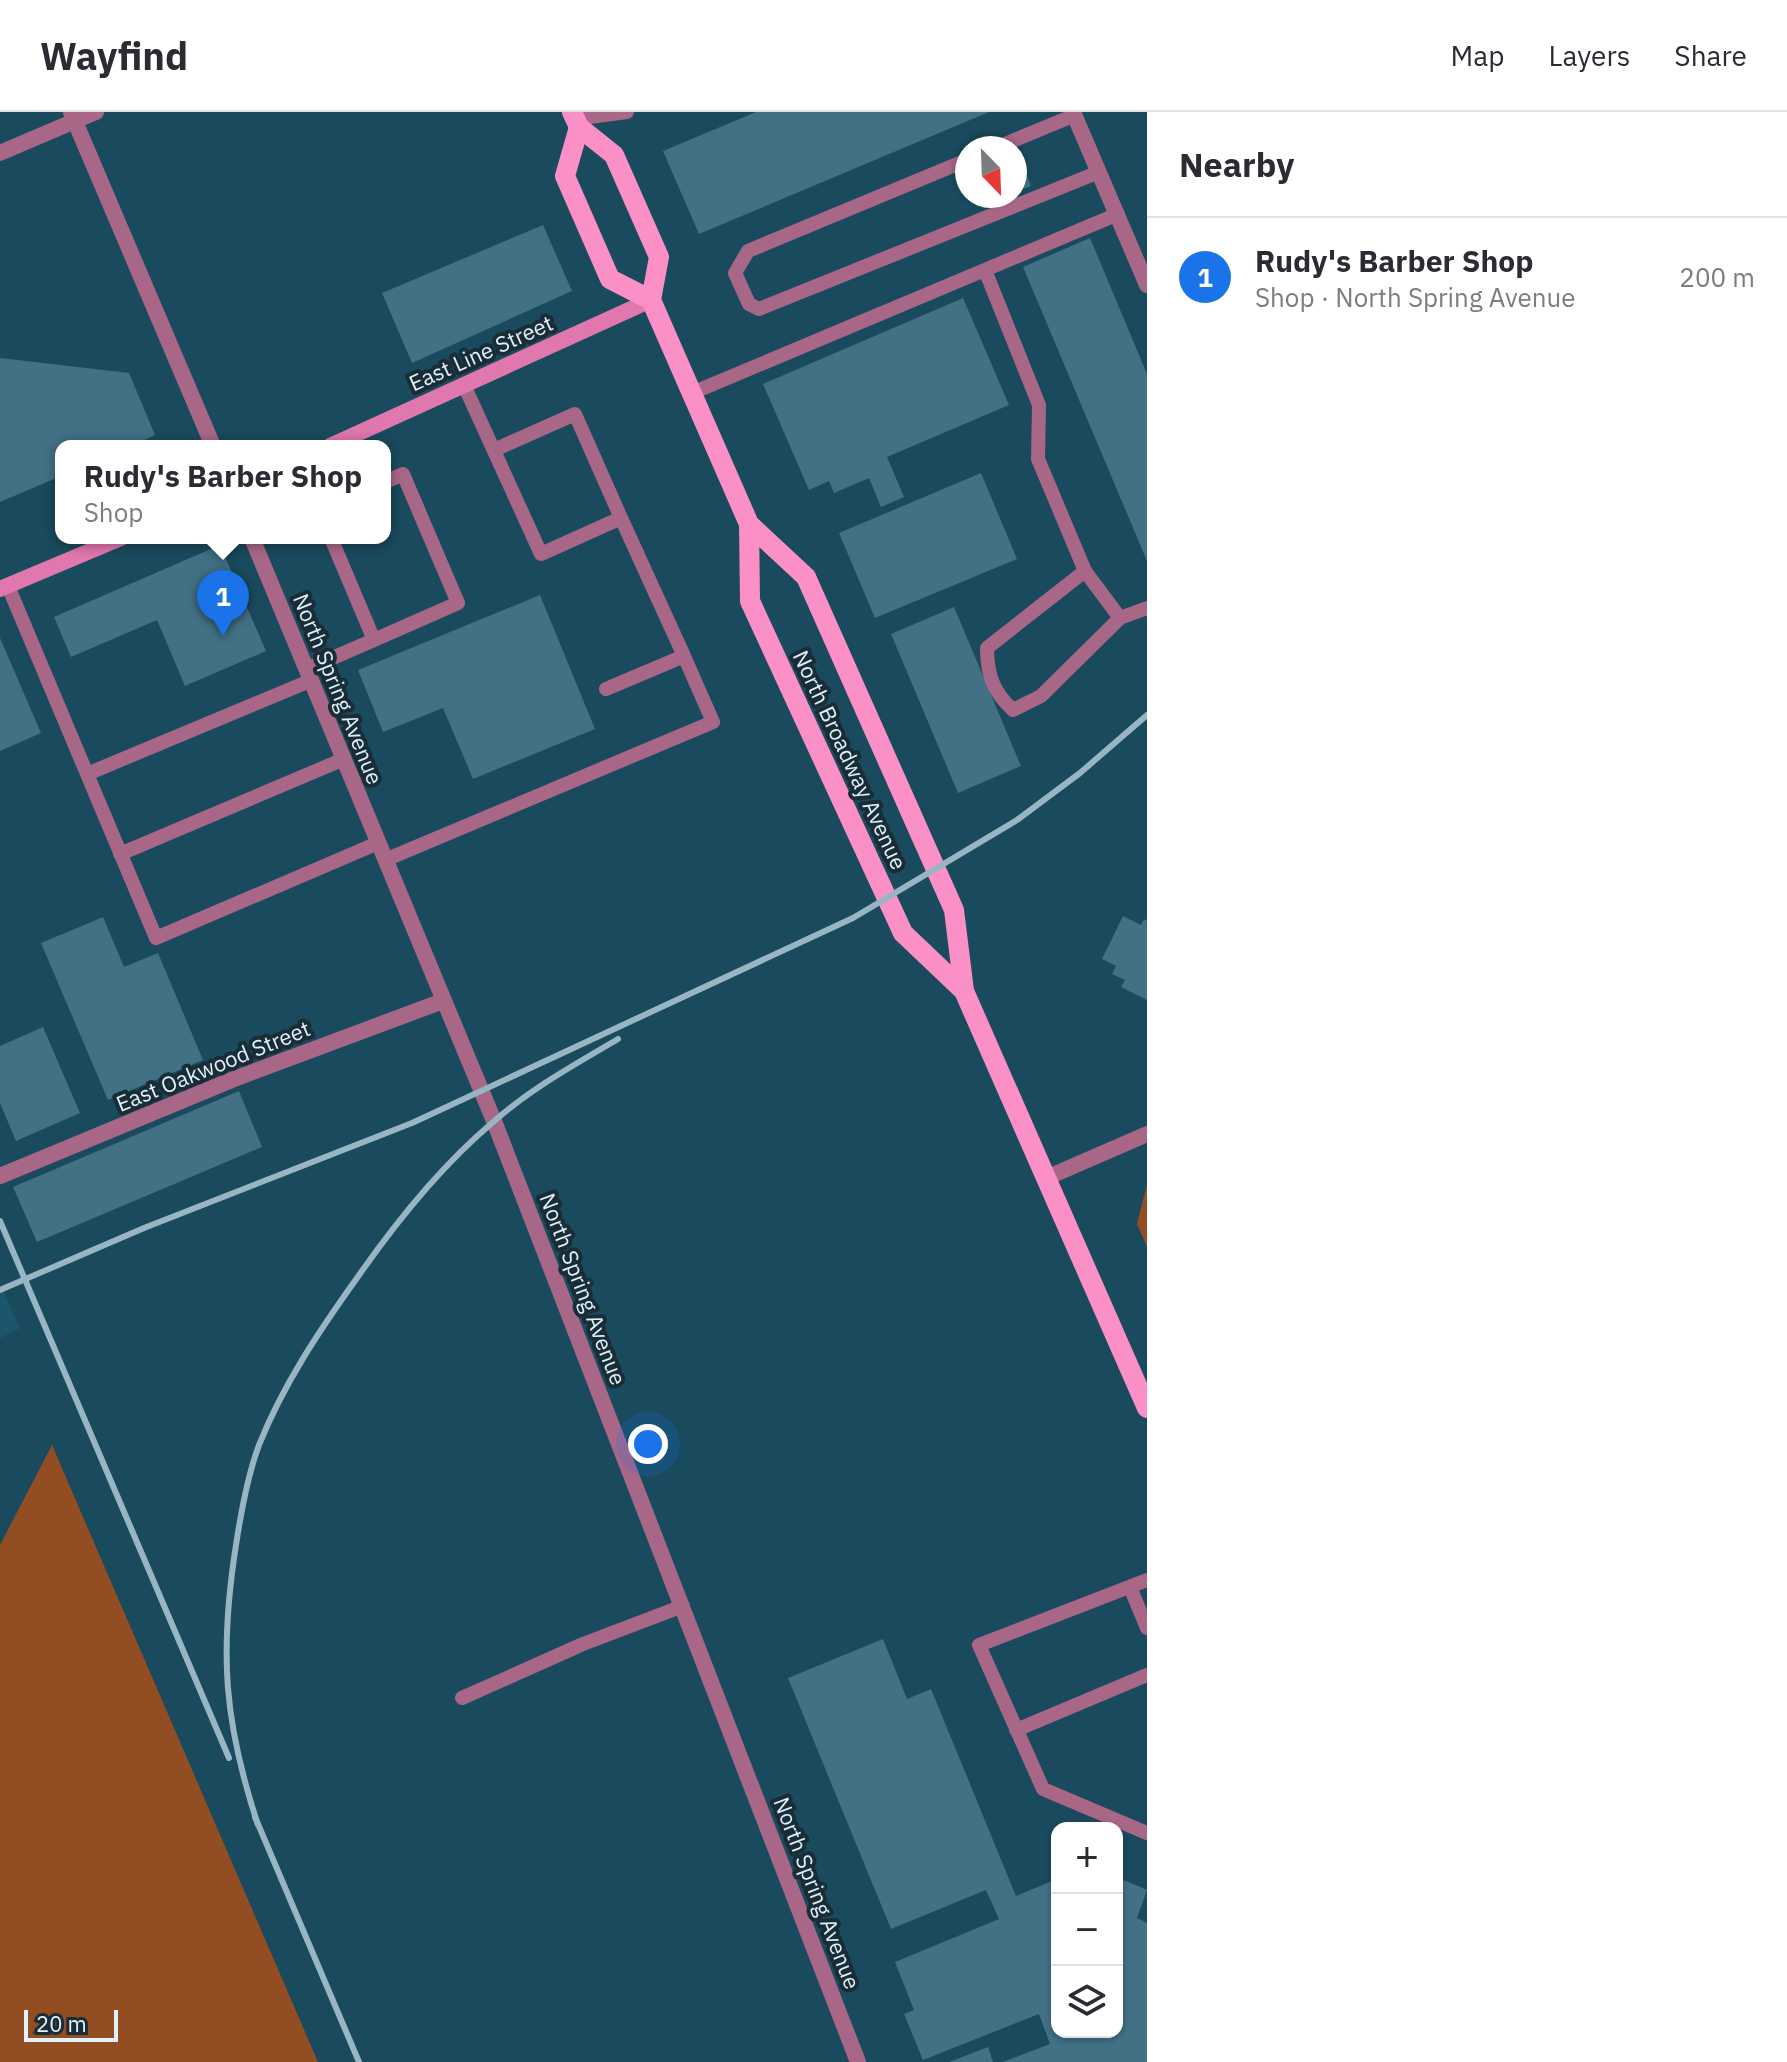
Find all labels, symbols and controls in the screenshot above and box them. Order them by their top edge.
text: Wayfind [40,31,188,80]
text: Map [1450,37,1504,74]
text: Layers [1548,37,1630,74]
text: Share [1674,37,1747,74]
north arrow [955,136,1027,208]
text: Nearby [1179,142,1294,186]
text: Rudy's Barber Shop [1255,241,1533,280]
text: 1 [1197,260,1213,294]
text: 200 m [1679,260,1755,294]
text: Shop · North Spring Avenue [1255,280,1576,314]
street label: East Line Street [404,308,557,397]
popup [55,440,391,544]
text: Rudy's Barber Shop [84,456,362,495]
text: Shop [84,495,143,529]
pin: 1 [197,570,249,636]
street label: North Spring Avenue [287,589,390,789]
street label: North Broadway Avenue [787,646,914,874]
street label: East Oakwood Street [112,1013,314,1118]
street label: North Spring Avenue [533,1189,633,1389]
your location [628,1424,668,1464]
street label: North Spring Avenue [767,1793,867,1993]
map controls [1051,1822,1123,2038]
button: + [1051,1822,1123,1894]
button: − [1051,1894,1123,1966]
button: layers [1051,1966,1123,2038]
scale bar [24,2006,118,2042]
text: 20 m [36,2009,87,2038]

